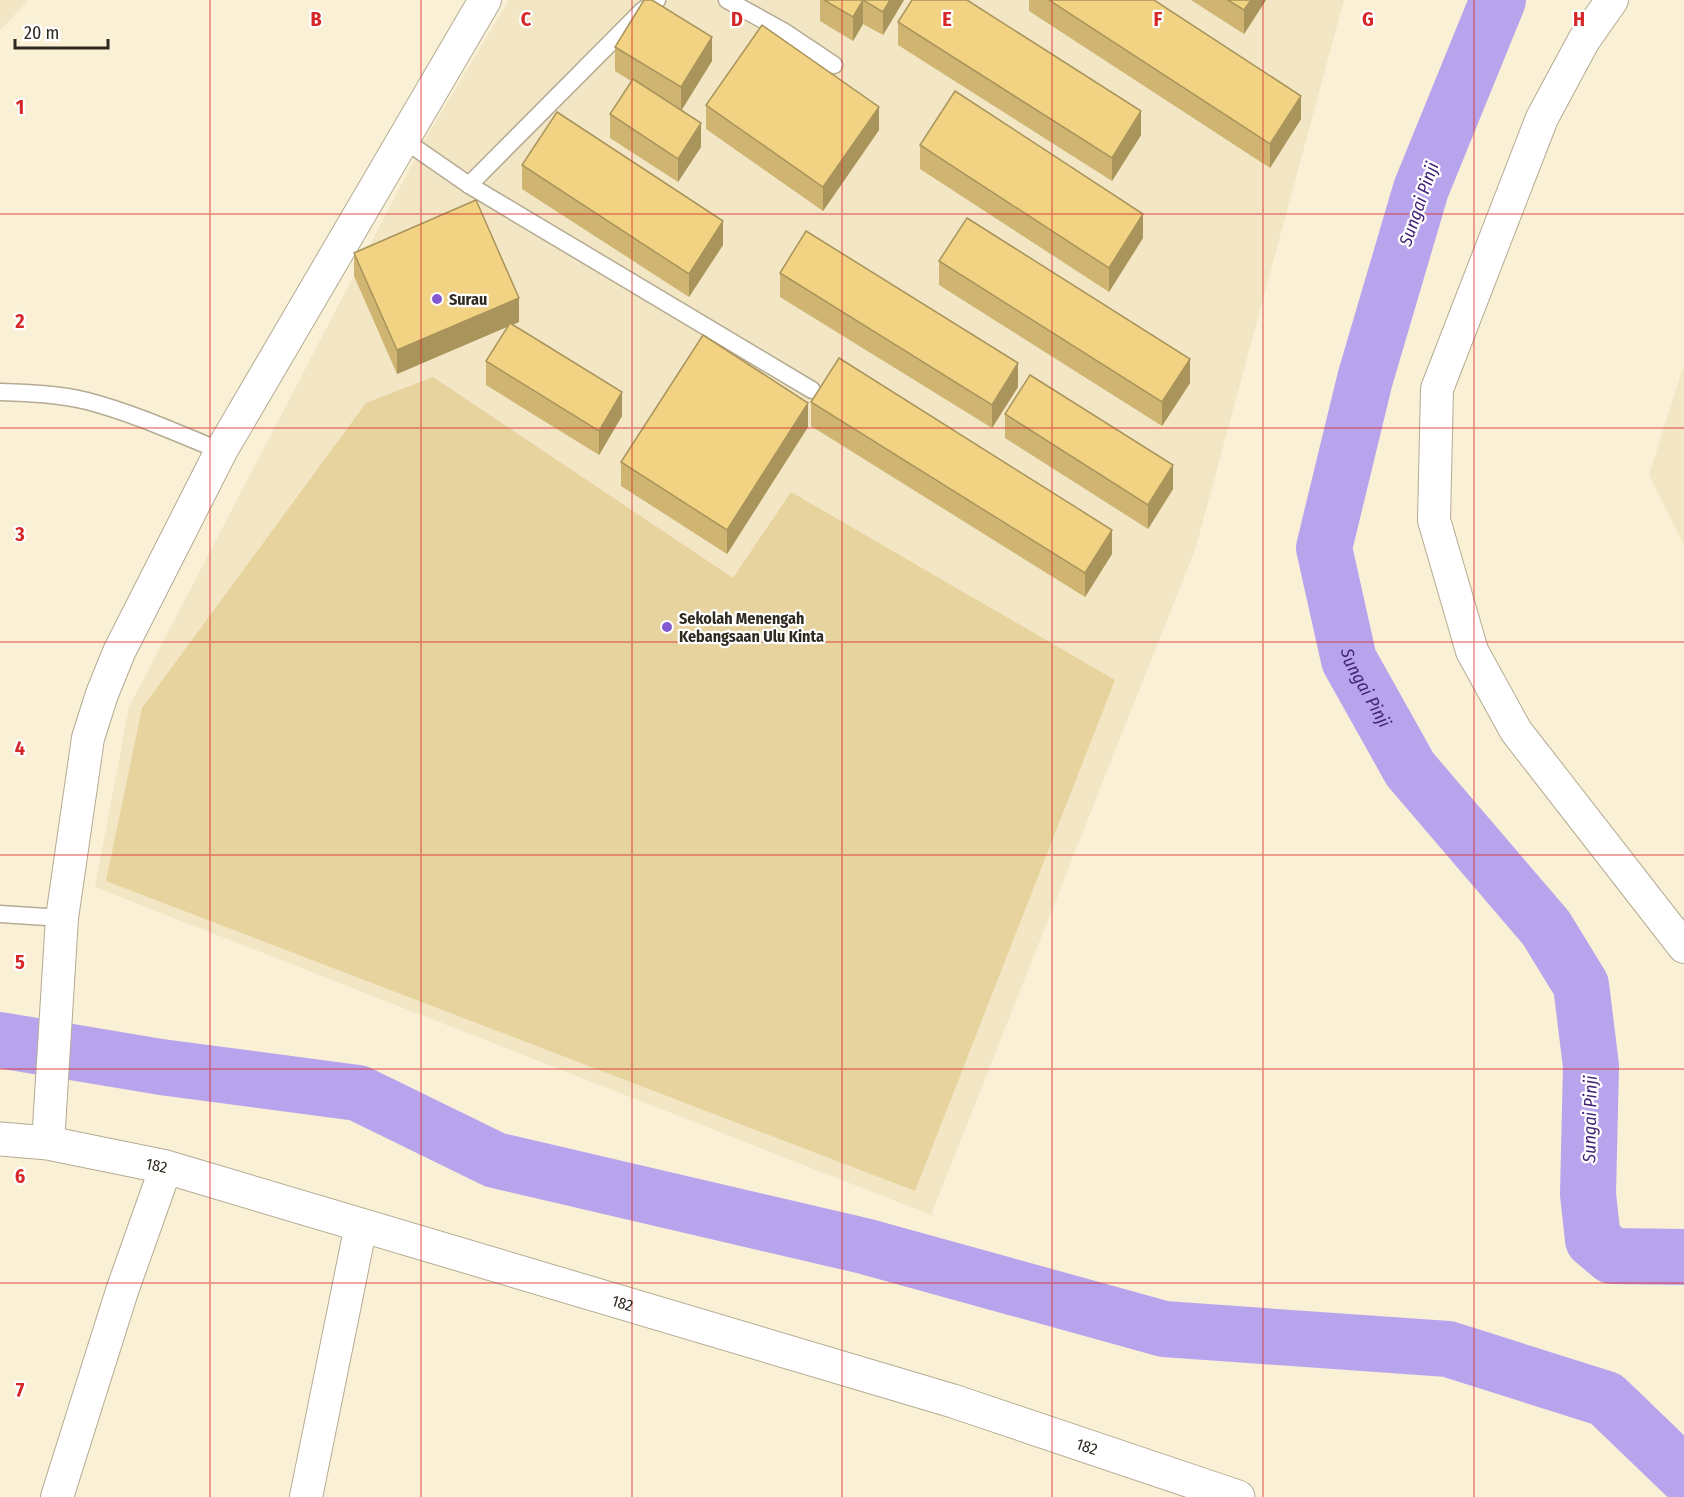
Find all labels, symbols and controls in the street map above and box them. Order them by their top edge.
text: B [310,7,322,31]
text: C [521,7,532,31]
text: D [731,7,743,31]
text: E [942,7,952,31]
text: F [1154,7,1163,31]
text: G [1362,7,1374,31]
text: H [1573,7,1585,31]
scale bar [15,12,108,50]
text: 20 m [24,22,59,44]
text: 1 [16,95,24,119]
water label: Sungai Pinji [1394,159,1444,250]
place label: Surau [449,290,487,309]
marker: Surau [430,292,444,306]
text: 2 [14,309,25,333]
text: 3 [14,522,25,546]
place label: Sekolah Menengah Kebangsaan Ulu Kinta [679,609,824,646]
marker: Sekolah Menengah Kebangsaan Ulu Kinta [660,620,674,634]
water label: Sungai Pinji [1336,645,1396,732]
text: 4 [15,736,25,760]
text: 5 [15,950,25,974]
water label: Sungai Pinji [1578,1075,1602,1164]
street label: 182 [144,1154,169,1177]
text: 6 [15,1164,25,1188]
street label: 182 [610,1291,636,1315]
text: 7 [16,1378,25,1402]
street label: 182 [1074,1434,1100,1459]

